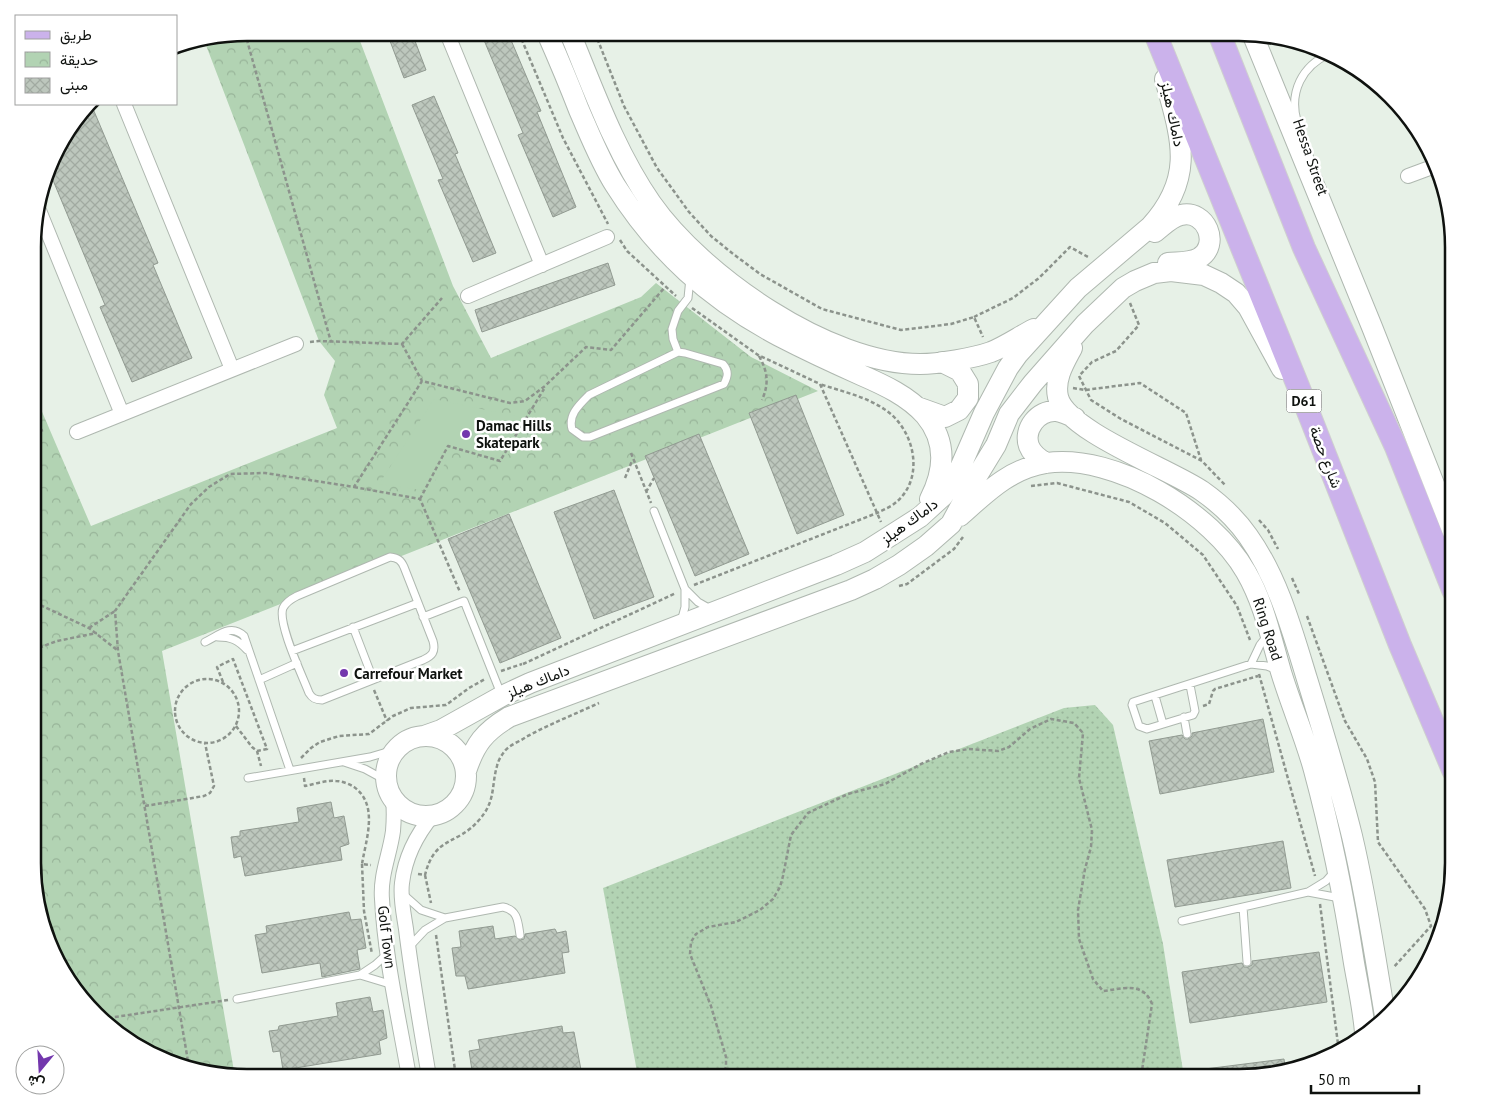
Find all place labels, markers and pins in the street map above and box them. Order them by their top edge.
place label: Damac Hills Skatepark [476,416,552,452]
marker: Damac Hills Skatepark [460,428,472,440]
place label: Carrefour Market [354,664,463,683]
marker: Carrefour Market [338,667,350,679]

